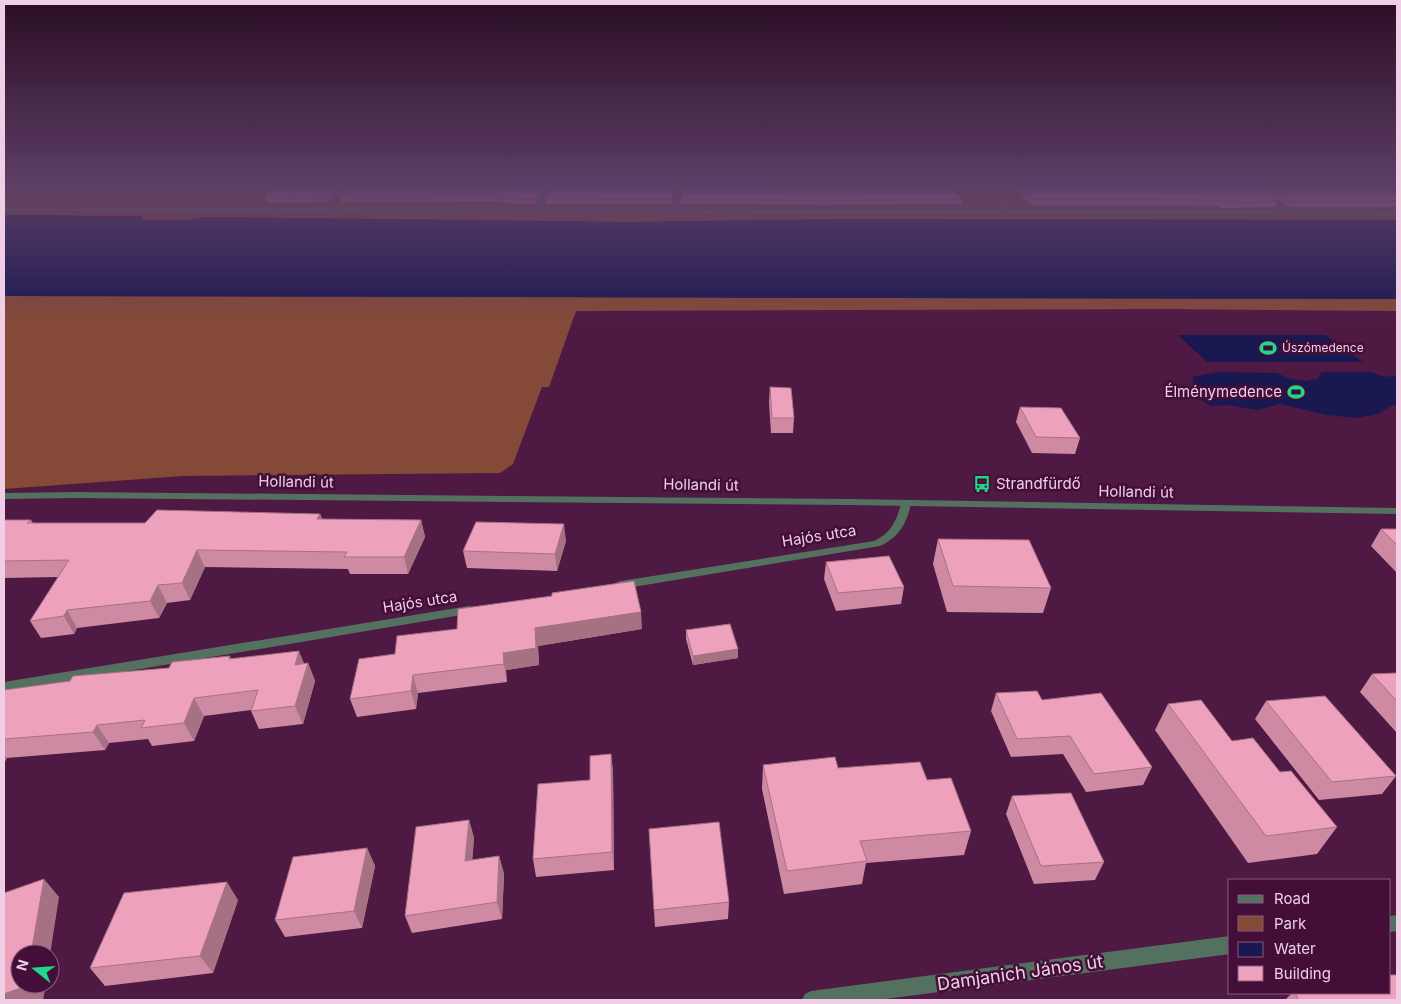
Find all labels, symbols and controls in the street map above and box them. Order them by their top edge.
sports icon: Úszómedence [1258,338,1278,358]
place label: Úszómedence [1282,340,1364,355]
place label: Élménymedence [1164,382,1282,401]
sports icon: Élménymedence [1286,382,1306,402]
street label: Hollandi út [258,471,334,492]
street label: Hollandi út [663,474,739,495]
bus stop icon: Strandfürdő [972,474,992,494]
place label: Strandfürdő [996,474,1081,493]
street label: Hollandi út [1098,481,1174,502]
street label: Hajós utca [780,520,858,551]
street label: Hajós utca [381,586,459,617]
legend [1228,879,1391,994]
text: Road [1274,889,1310,908]
text: Park [1274,914,1307,933]
text: Water [1274,939,1316,958]
north arrow [10,944,60,994]
street label: Damjanich János út [936,950,1104,995]
text: N [12,957,32,973]
text: Building [1274,964,1331,983]

